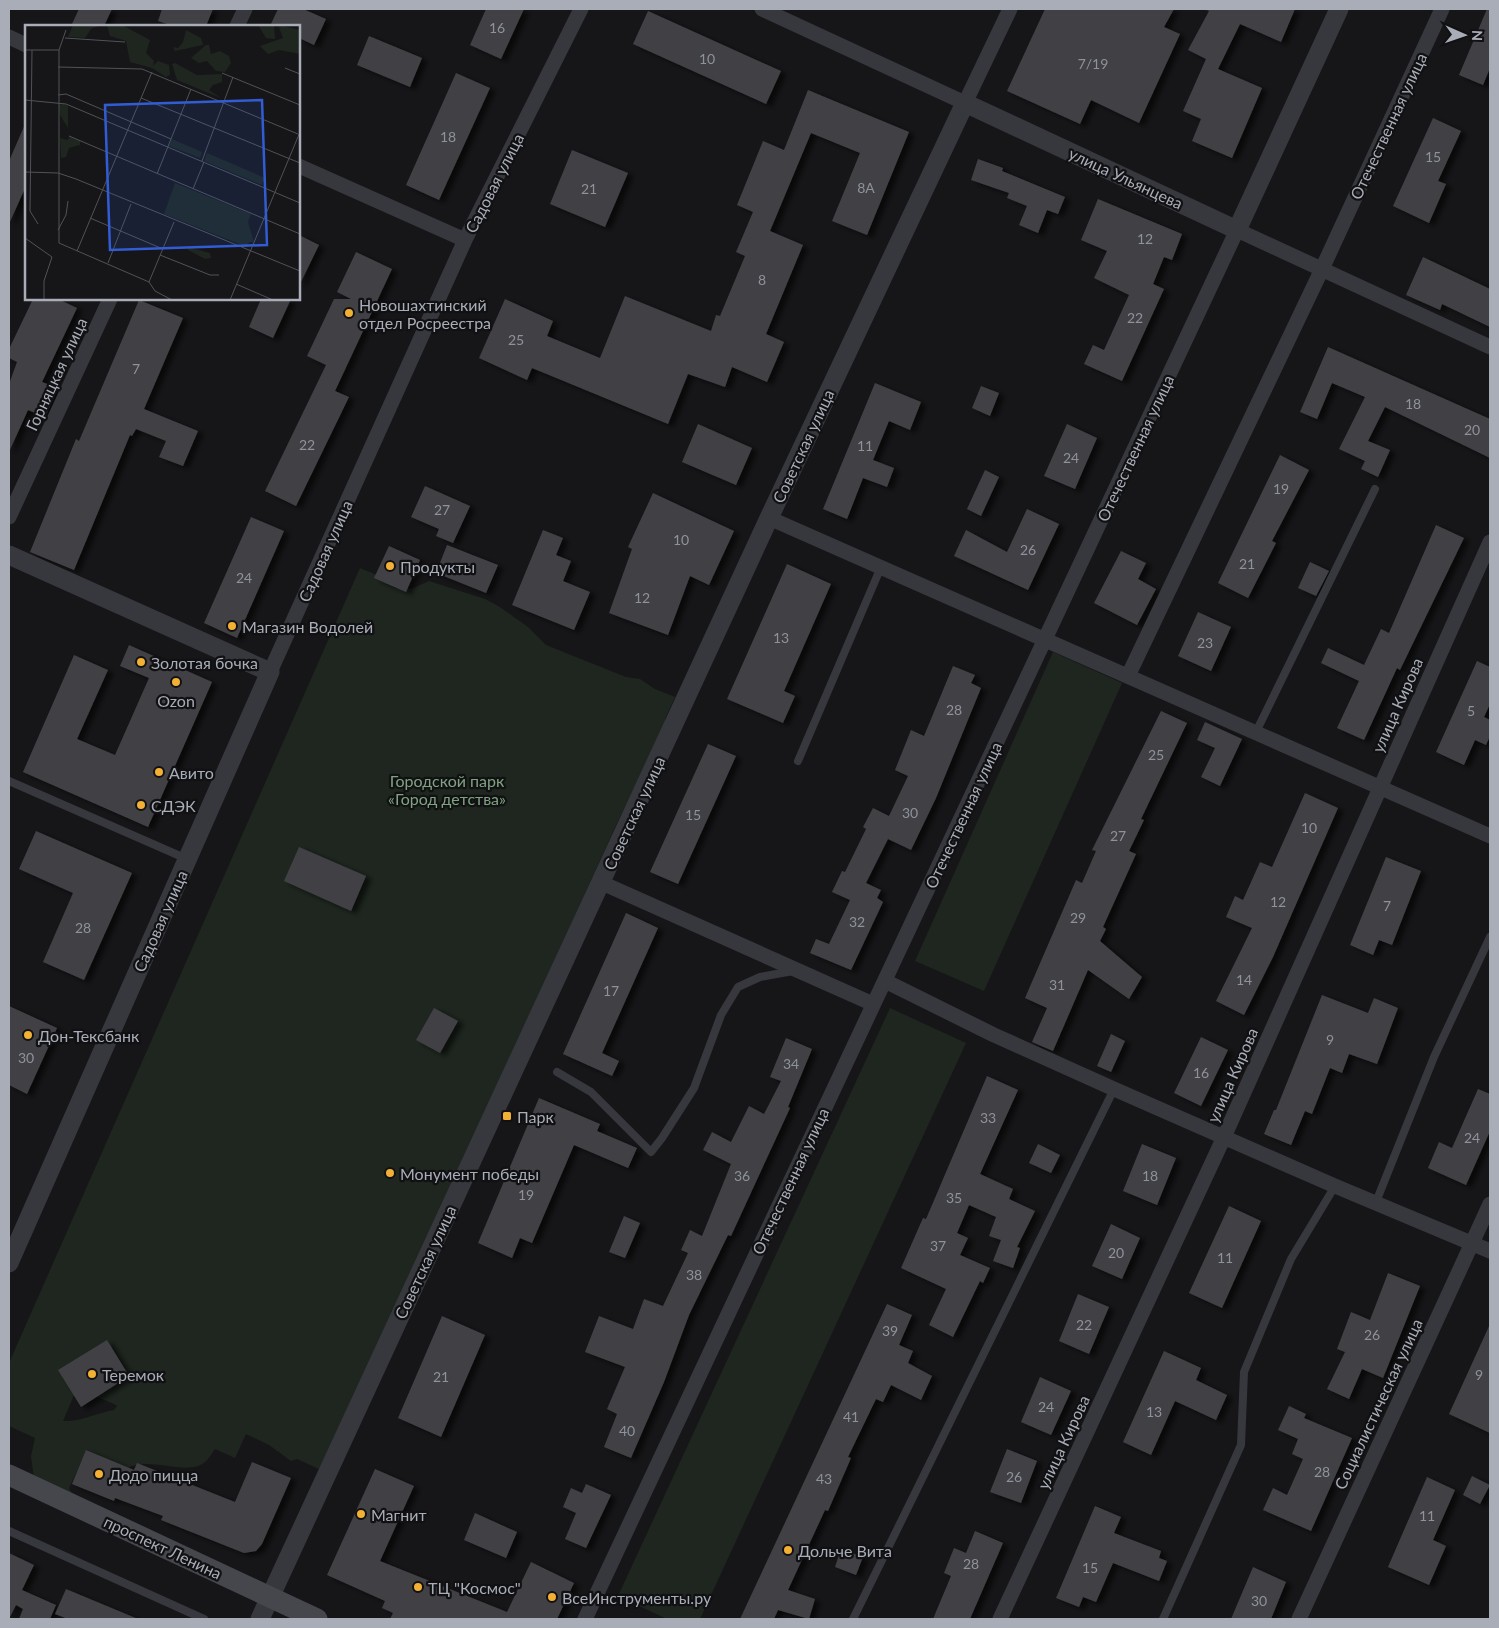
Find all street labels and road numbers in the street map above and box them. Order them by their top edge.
street label: Отечественная улица [1346,50,1430,202]
street label: Садовая улица [461,130,527,236]
street label: улица Ульянцева [1066,143,1186,213]
street label: Горняцкая улица [22,315,90,433]
street label: Отечественная улица [1093,372,1177,524]
street label: Советская улица [768,386,838,506]
street label: Садовая улица [294,497,356,605]
street label: улица Кирова [1368,655,1426,755]
street label: Отечественная улица [921,739,1005,891]
street label: Советская улица [599,753,669,873]
street label: Садовая улица [129,867,191,975]
street label: улица Кирова [1203,1025,1261,1125]
street label: Отечественная улица [748,1105,832,1257]
street label: Советская улица [390,1202,460,1322]
street label: Социалистическая улица [1330,1316,1426,1492]
street label: улица Кирова [1033,1392,1093,1492]
street label: проспект Ленина [101,1511,225,1583]

